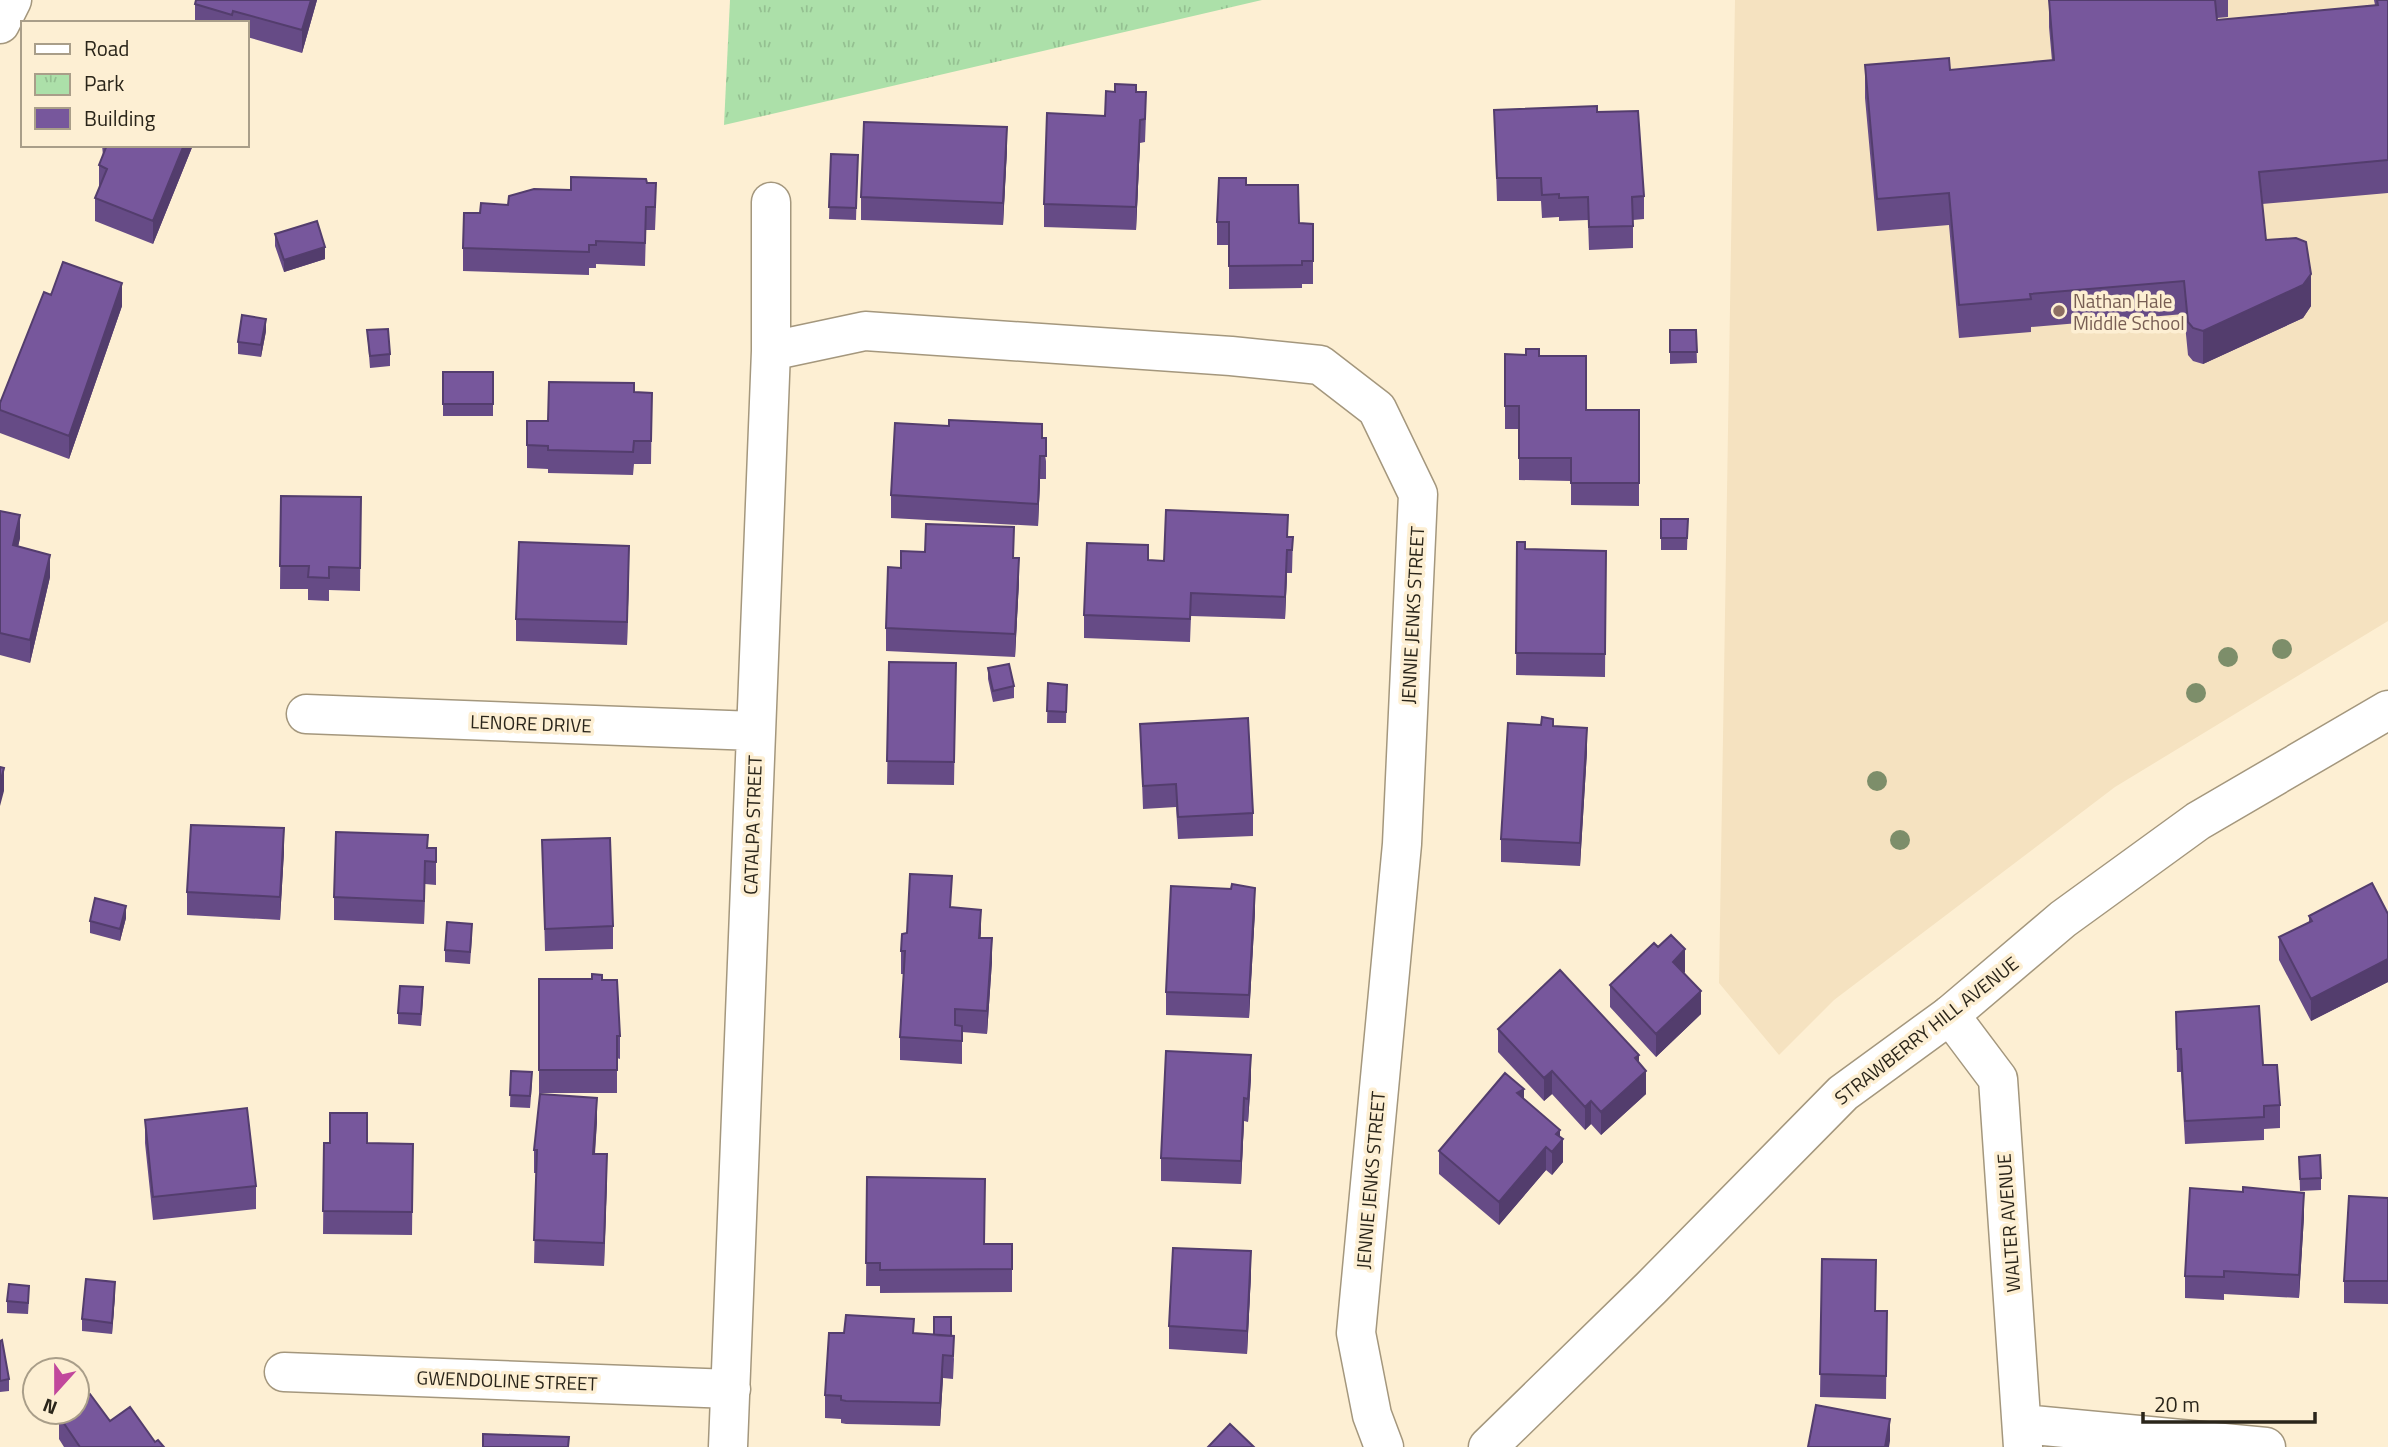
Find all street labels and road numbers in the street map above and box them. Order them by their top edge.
street label: JENNIE JENKS STREET [1393,525,1431,705]
street label: LENORE DRIVE [470,706,592,740]
street label: CATALPA STREET [735,755,769,895]
street label: STRAWBERRY HILL AVENUE [1828,949,2024,1111]
street label: JENNIE JENKS STREET [1348,1090,1392,1270]
street label: WALTER AVENUE [1989,1152,2027,1294]
street label: GWENDOLINE STREET [416,1362,598,1398]

